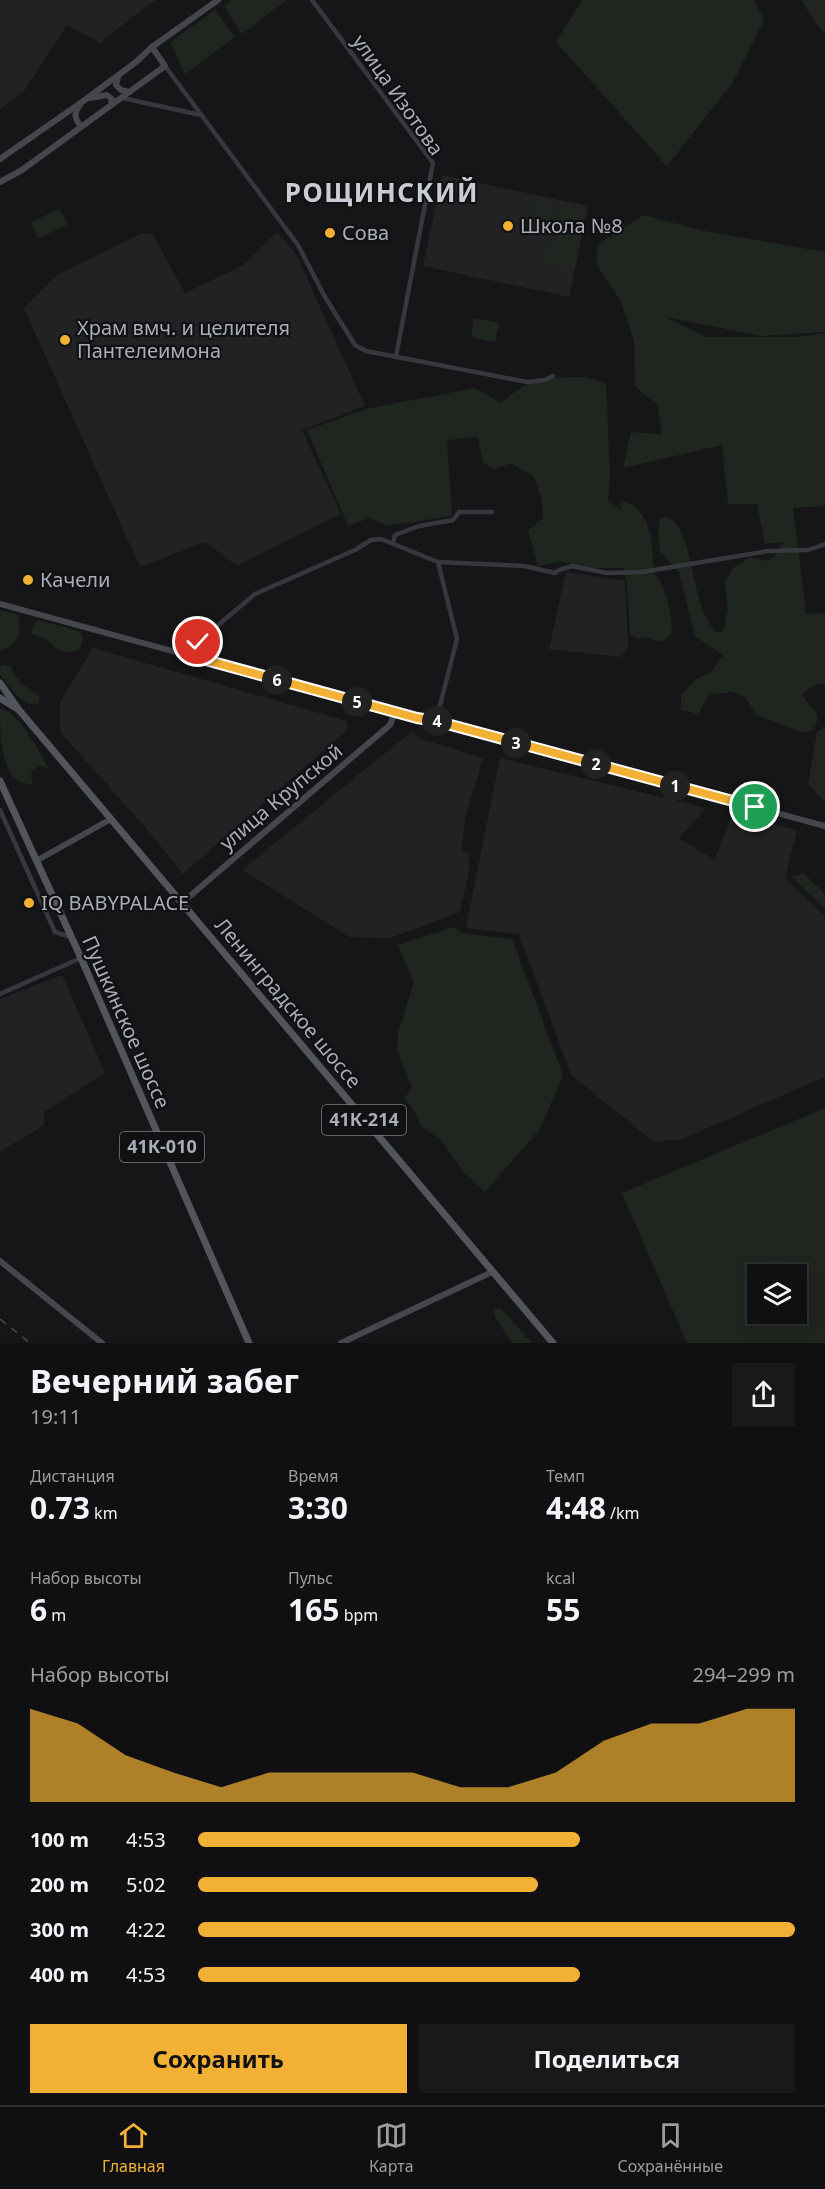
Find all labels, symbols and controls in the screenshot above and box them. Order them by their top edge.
street label: улица Изотова [347,29,450,161]
district label: РОЩИНСКИЙ [285,174,479,210]
place label: Школа №8 [520,212,623,239]
place label: Сова [342,219,389,246]
marker: Школа №8 [501,219,515,233]
marker: Сова [323,226,337,240]
place label: Храм вмч. и целителя Пантелеимона [77,314,290,364]
marker: Храм вмч. и целителя Пантелеимона [58,333,72,347]
place label: Качели [40,566,110,593]
marker: Качели [21,573,35,587]
pin [172,616,223,667]
icon: check [181,625,214,658]
pin: 6 [262,665,292,695]
text: 6 [272,669,282,691]
pin: 5 [342,687,372,717]
text: 5 [352,691,362,713]
pin: 4 [422,706,452,736]
text: 4 [432,710,442,732]
pin: 3 [501,728,531,758]
text: 3 [511,732,521,754]
street label: улица Крупской [214,737,348,856]
pin: 2 [581,749,611,779]
text: 2 [591,753,601,775]
pin: 1 [660,771,690,801]
text: 1 [670,775,680,797]
pin [729,781,780,832]
icon: arrive [738,790,771,823]
place label: IQ BABYPALACE [41,889,189,916]
marker: IQ BABYPALACE [22,896,36,910]
street label: Ленинградское шоссе [209,912,368,1093]
street label: Пушкинское шоссе [76,931,177,1112]
road number: 41К-214 [322,1105,406,1135]
road number: 41К-010 [120,1132,204,1162]
map controls [747,1264,807,1324]
button: layers [747,1264,807,1324]
text: Вечерний забег [30,1358,299,1403]
button: share [732,1363,795,1426]
text: 19:11 [30,1403,81,1430]
text: Дистанция [30,1465,115,1487]
text: Время [288,1465,338,1487]
text: Темп [546,1465,585,1487]
text: 0.73 [30,1487,90,1528]
text: 3:30 [288,1487,348,1528]
text: 4:48 [546,1487,606,1528]
text: km [90,1502,118,1524]
text: /km [606,1502,640,1524]
text: Набор высоты [30,1567,142,1589]
text: Пульс [288,1567,333,1589]
text: kcal [546,1567,575,1589]
text: 6 [30,1589,47,1630]
text: 165 [288,1589,339,1630]
text: 55 [546,1589,580,1630]
text: m [47,1604,66,1626]
text: bpm [339,1604,378,1626]
text: Набор высоты [30,1661,169,1688]
text: 294–299 m [692,1661,795,1688]
text: 100 m [30,1826,89,1853]
text: 4:53 [126,1826,166,1853]
text: 200 m [30,1871,89,1898]
text: 5:02 [126,1871,166,1898]
text: 300 m [30,1916,89,1943]
text: 4:22 [126,1916,166,1943]
text: 400 m [30,1961,89,1988]
text: 4:53 [126,1961,166,1988]
button: Сохранить [30,2024,407,2093]
button: Поделиться [419,2024,795,2093]
tab: Главная [102,2119,165,2177]
tab: Карта [369,2119,414,2177]
tab: Сохранённые [618,2119,723,2177]

